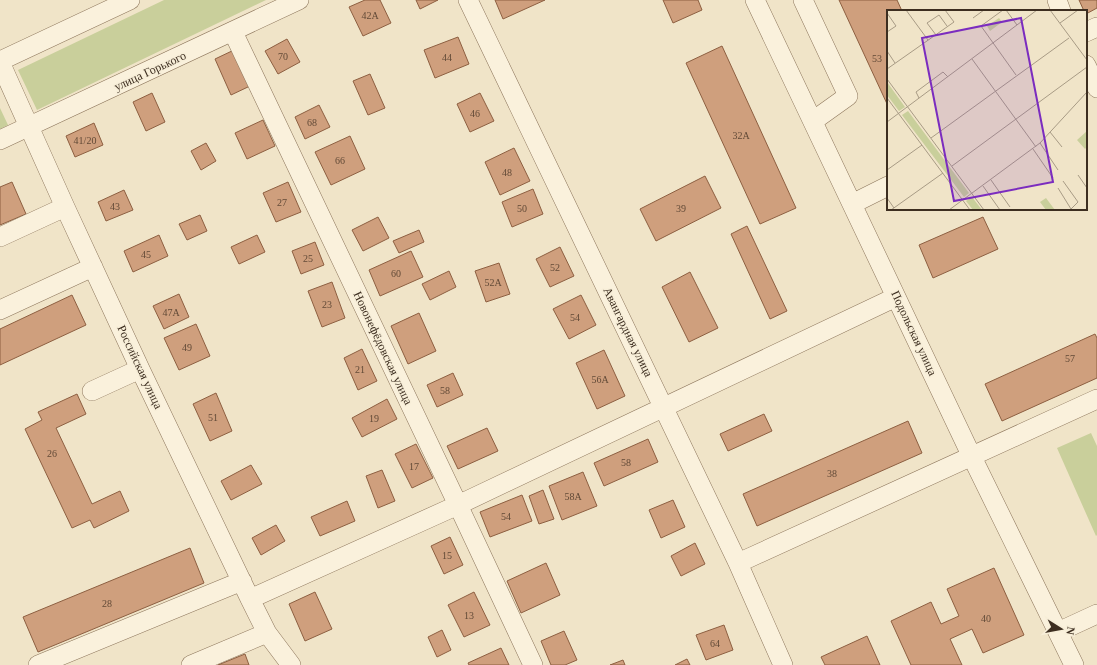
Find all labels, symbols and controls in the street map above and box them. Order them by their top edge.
house number: 42А [361,10,379,21]
inset map [887,10,1087,210]
street label: улица Горького [112,48,188,94]
house number: 70 [278,51,288,62]
house number: 44 [442,52,452,63]
house number: 53 [872,53,882,64]
house number: 46 [470,108,480,119]
house number: 68 [307,117,317,128]
house number: 32А [732,130,750,141]
house number: 41/20 [74,135,96,146]
house number: 66 [335,155,345,166]
house number: 48 [502,167,512,178]
house number: 27 [277,197,287,208]
house number: 43 [110,201,120,212]
house number: 50 [517,203,527,214]
house number: 39 [676,203,686,214]
house number: 45 [141,249,151,260]
house number: 25 [303,253,313,264]
house number: 52 [550,262,560,273]
house number: 60 [391,268,401,279]
house number: 52А [484,277,502,288]
street label: Авангардная улица [600,285,656,380]
street label: Подольская улица [888,288,940,378]
street label: Новонефёдовская улица [351,289,416,407]
house number: 23 [322,299,332,310]
house number: 47А [162,307,180,318]
house number: 54 [570,312,580,323]
street label: Российская улица [115,323,166,412]
house number: 49 [182,342,192,353]
house number: 57 [1065,353,1075,364]
house number: 21 [355,364,365,375]
house number: 56А [591,374,609,385]
house number: 58 [440,385,450,396]
house number: 51 [208,412,218,423]
house number: 19 [369,413,379,424]
house number: 26 [47,448,57,459]
house number: 58 [621,457,631,468]
house number: 17 [409,461,419,472]
house number: 38 [827,468,837,479]
house number: 58А [564,491,582,502]
house number: 54 [501,511,511,522]
house number: 15 [442,550,452,561]
house number: 28 [102,598,112,609]
north arrow [1041,609,1081,649]
house number: 13 [464,610,474,621]
house number: 40 [981,613,991,624]
text: N [1064,626,1077,636]
house number: 64 [710,638,720,649]

